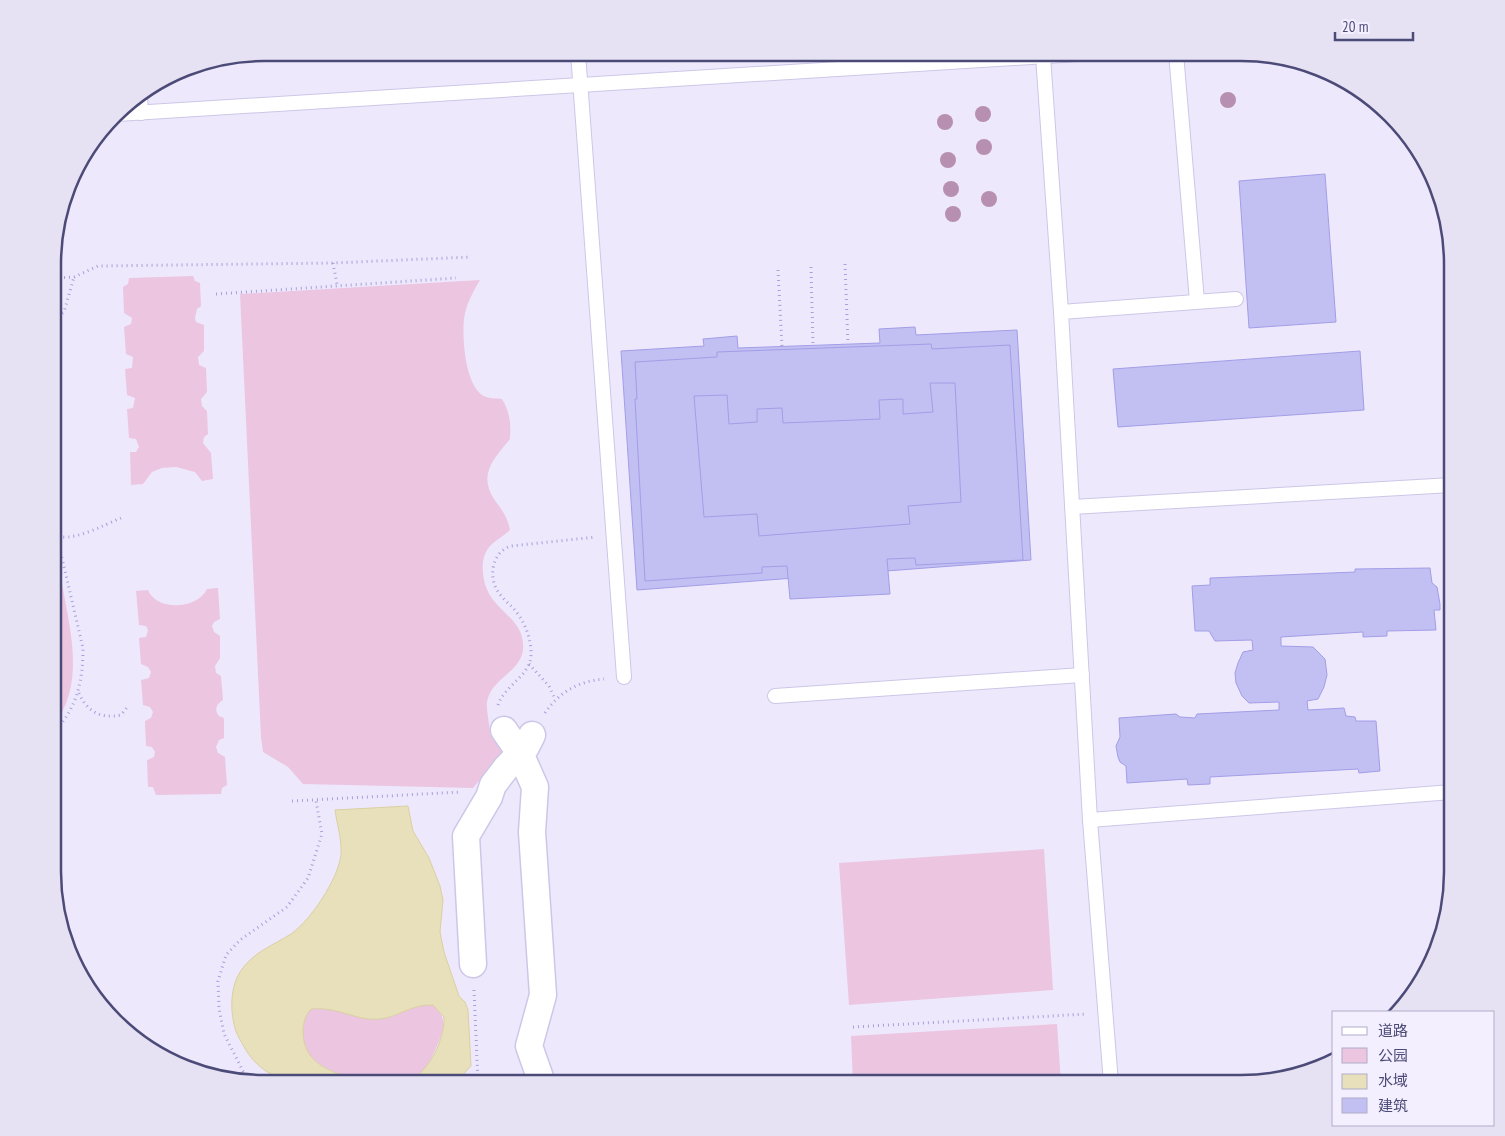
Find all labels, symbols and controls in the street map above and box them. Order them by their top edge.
scale bar [1335,10,1412,42]
text: 20 m [1342,17,1368,36]
legend [1332,1011,1495,1126]
text: 道路 [1378,1021,1408,1040]
text: 公园 [1378,1046,1408,1065]
text: 水域 [1378,1071,1408,1090]
text: 建筑 [1378,1096,1408,1115]

